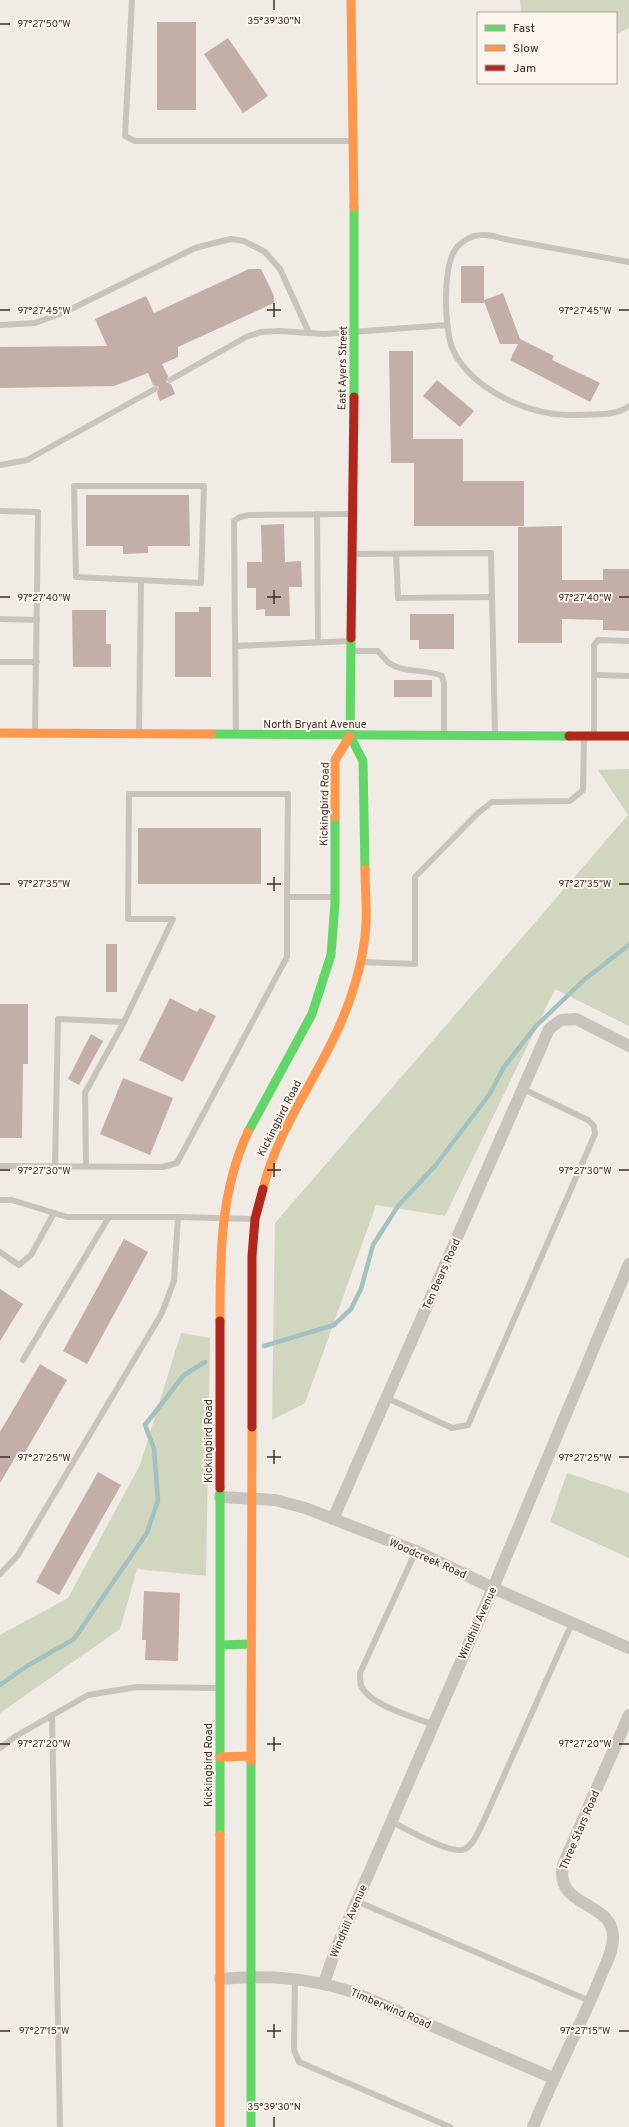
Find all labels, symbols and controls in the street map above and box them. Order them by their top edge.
legend [477,12,617,84]
text: 35°39'30"N [247,15,301,28]
text: 97°27'50"W [17,18,71,31]
text: Fast [513,21,535,37]
text: Slow [513,41,539,57]
text: Jam [513,61,536,77]
text: 97°27'45"W [17,305,71,318]
text: 97°27'45"W [558,305,612,318]
street label: East Ayers Street [335,326,351,410]
text: 97°27'40"W [17,592,71,605]
text: 97°27'40"W [558,592,612,605]
street label: North Bryant Avenue [263,718,367,732]
street label: Kickingbird Road [317,762,333,846]
text: 97°27'35"W [17,878,71,891]
text: 97°27'35"W [558,878,612,891]
street label: Kickingbird Road [255,1078,305,1159]
text: 97°27'30"W [17,1165,71,1178]
text: 97°27'30"W [558,1165,612,1178]
street label: Ten Bears Road [420,1237,464,1312]
street label: Kickingbird Road [202,1399,216,1483]
text: 97°27'25"W [17,1452,71,1465]
text: 97°27'25"W [558,1452,612,1465]
street label: Woodcreek Road [387,1536,468,1582]
street label: Windhill Avenue [456,1585,500,1662]
street label: Kickingbird Road [202,1723,216,1807]
text: 97°27'20"W [17,1738,71,1751]
text: 97°27'20"W [558,1738,612,1751]
street label: Three Stars Road [557,1788,603,1872]
street label: Windhill Avenue [327,1883,371,1960]
street label: Timberwind Road [348,1986,433,2032]
text: 97°27'15"W [19,2025,69,2038]
text: 97°27'15"W [560,2025,610,2038]
text: 35°39'30"N [247,2101,301,2114]

